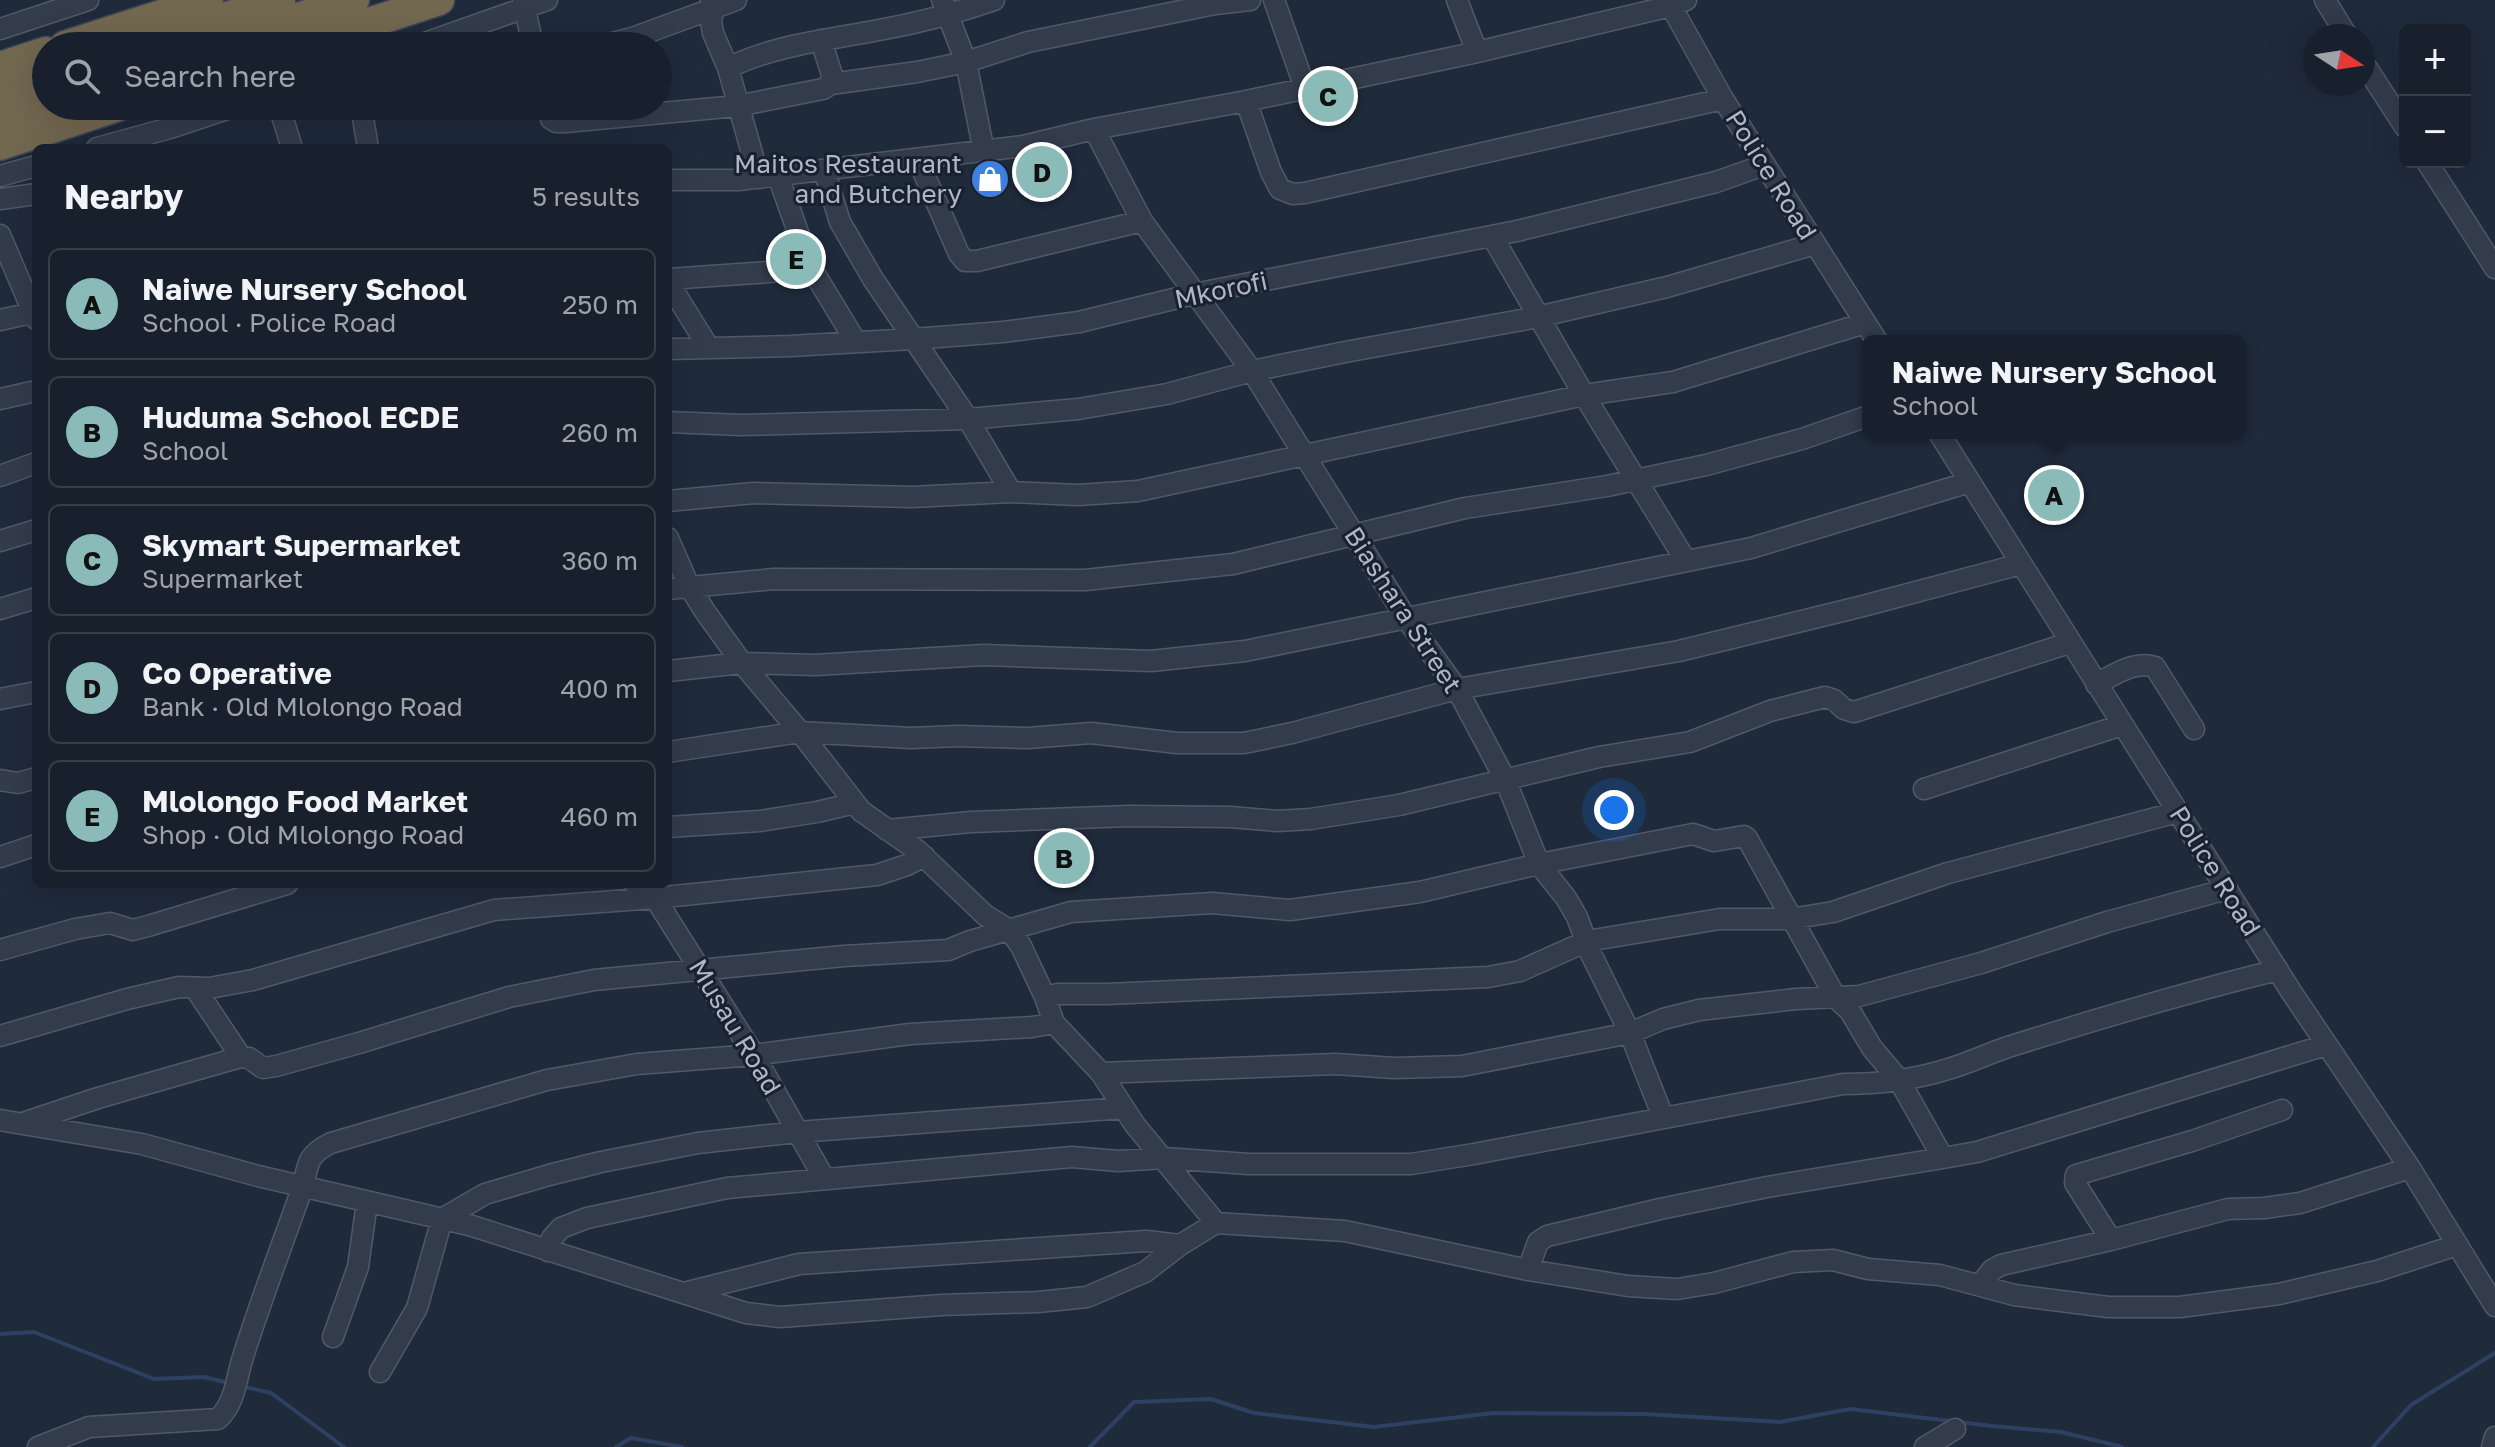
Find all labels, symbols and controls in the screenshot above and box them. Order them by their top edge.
north arrow [2303,24,2375,96]
map controls [2399,24,2471,168]
button: + [2399,24,2471,96]
search box [32,32,672,120]
icon: search [60,54,104,98]
text: Search here [124,58,296,94]
pin: C [1302,66,1354,126]
button: − [2399,96,2471,168]
street label: Police Road [1719,104,1824,245]
pin: D [1016,142,1068,202]
place label: Maitos Restaurant and Butchery [734,148,962,209]
shop icon: Maitos Restaurant and Butchery [969,158,1011,200]
text: Nearby [64,176,184,216]
text: 5 results [532,181,640,212]
pin: E [770,229,822,289]
street label: Mkorofi [1172,265,1270,314]
text: Naiwe Nursery School [142,271,467,307]
text: A [83,289,101,320]
text: 250 m [562,289,638,320]
text: School · Police Road [142,307,396,338]
popup [1862,335,2246,439]
text: Naiwe Nursery School [1892,354,2216,390]
text: School [1892,390,1978,421]
text: Huduma School ECDE [142,399,459,435]
text: B [83,417,101,448]
text: 260 m [562,417,638,448]
text: School [142,435,228,466]
pin: A [2028,465,2080,525]
street label: Biashara Street [1338,521,1469,699]
text: Skymart Supermarket [142,527,461,563]
text: C [83,545,101,576]
text: 360 m [561,545,638,576]
text: Supermarket [142,563,303,594]
text: Co Operative [142,655,332,691]
text: D [83,673,101,704]
text: 400 m [560,673,638,704]
text: Bank · Old Mlolongo Road [142,691,463,722]
text: Mlolongo Food Market [142,783,468,819]
your location [1594,790,1634,830]
street label: Police Road [2163,800,2268,941]
text: E [84,801,100,832]
text: 460 m [561,801,638,832]
text: Shop · Old Mlolongo Road [142,819,464,850]
pin: B [1038,828,1090,888]
street label: Musau Road [683,953,788,1100]

